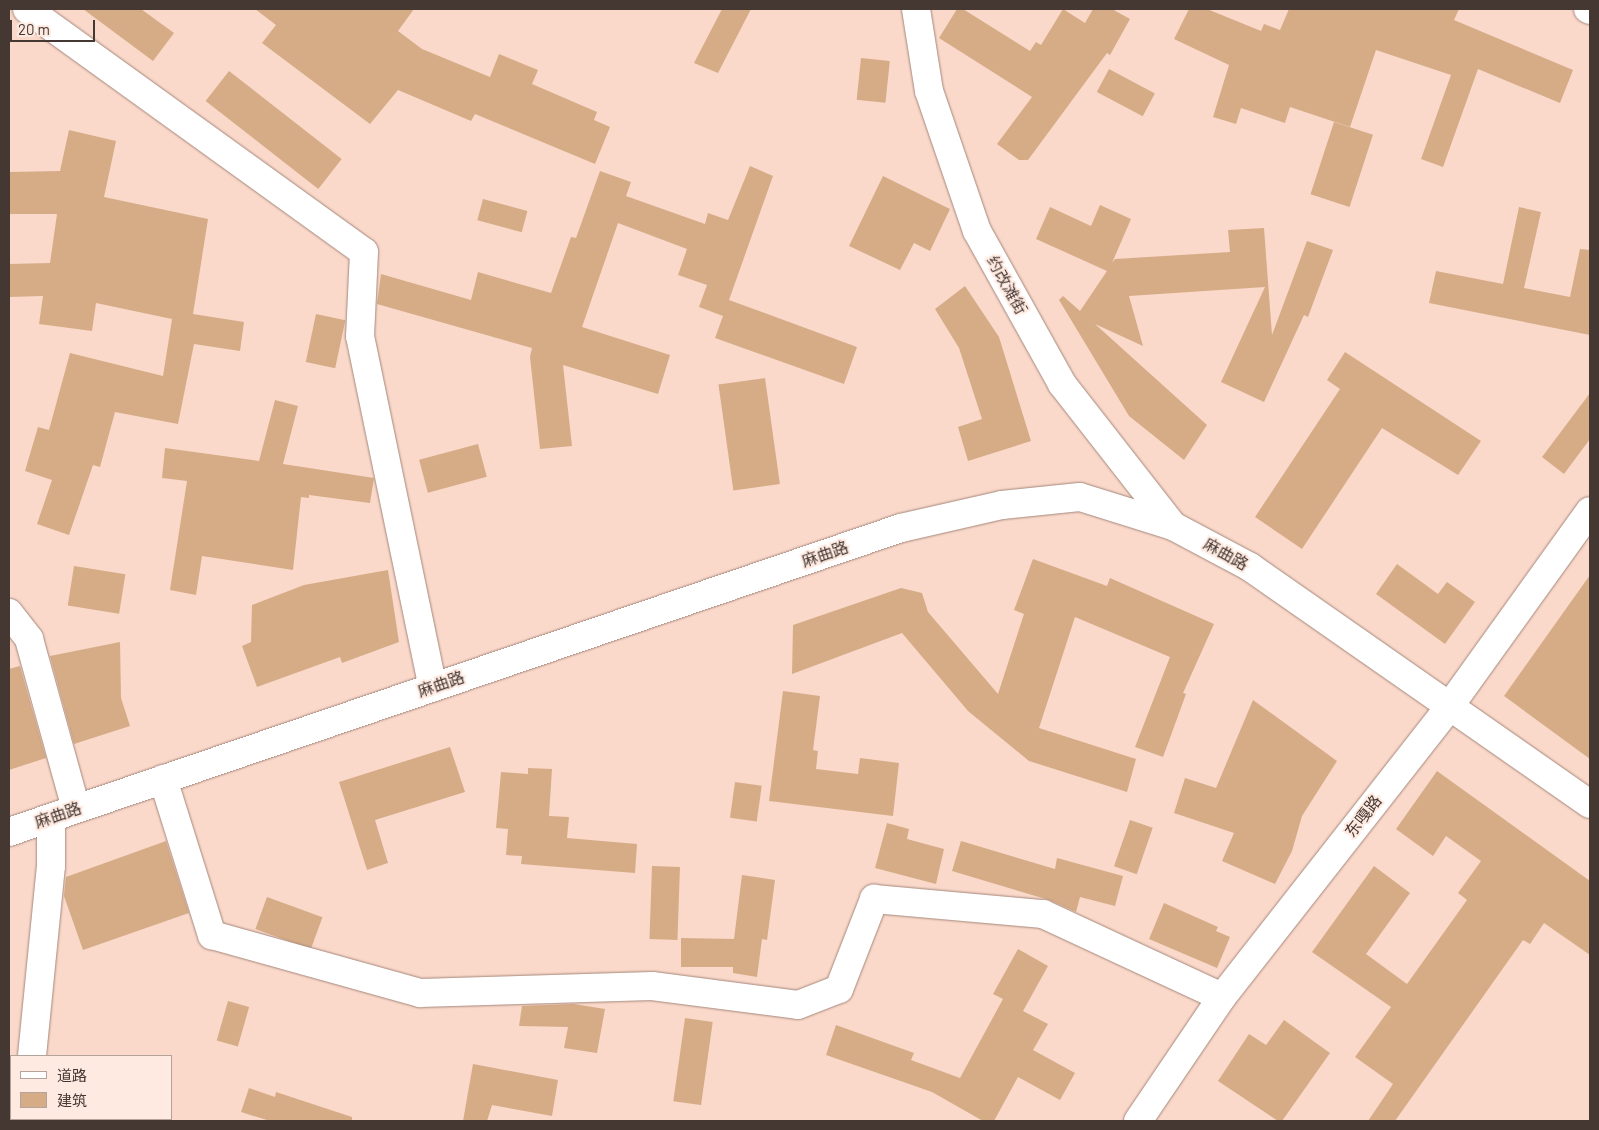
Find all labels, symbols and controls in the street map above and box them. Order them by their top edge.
scale bar [12,10,98,42]
text: 20 m [18,20,50,38]
street label: 约改滩街 [983,252,1031,318]
street label: 麻曲路 [1200,534,1252,574]
street label: 麻曲路 [799,537,851,571]
street label: 麻曲路 [415,667,467,701]
street label: 东嘎路 [1341,791,1385,841]
street label: 麻曲路 [32,798,84,832]
legend [10,1055,172,1120]
text: 道路 [57,1066,87,1084]
text: 建筑 [57,1091,87,1109]

